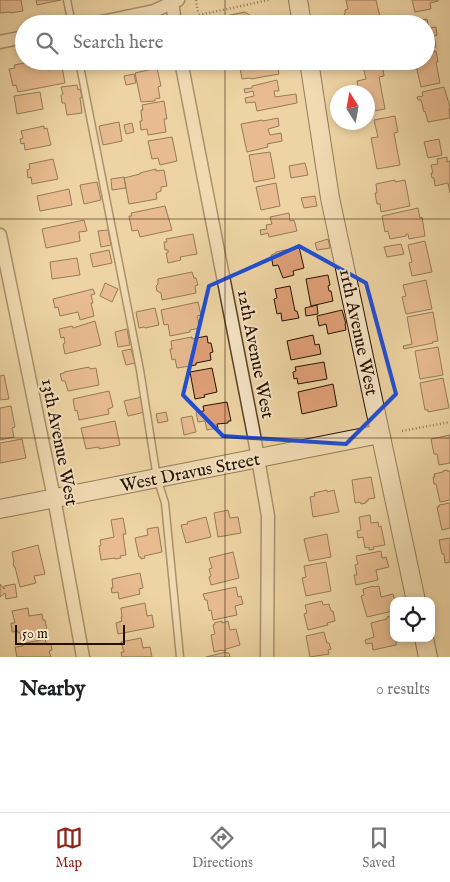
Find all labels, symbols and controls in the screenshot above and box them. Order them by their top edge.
search box [15,15,435,70]
icon: search [33,29,61,57]
text: Search here [73,31,164,55]
north arrow [330,85,375,130]
street label: 11th Avenue West [333,267,382,398]
street label: 12th Avenue West [231,288,278,421]
street label: 13th Avenue West [35,377,82,508]
street label: West Dravus Street [118,449,262,498]
map controls [390,597,435,642]
button: locate [390,597,435,642]
scale bar [15,622,125,645]
text: 50 m [22,625,48,643]
text: Nearby [20,676,85,703]
text: 0 results [376,680,430,700]
tab: Map [55,824,83,872]
tab: Directions [192,824,253,872]
tab: Saved [362,824,395,872]

